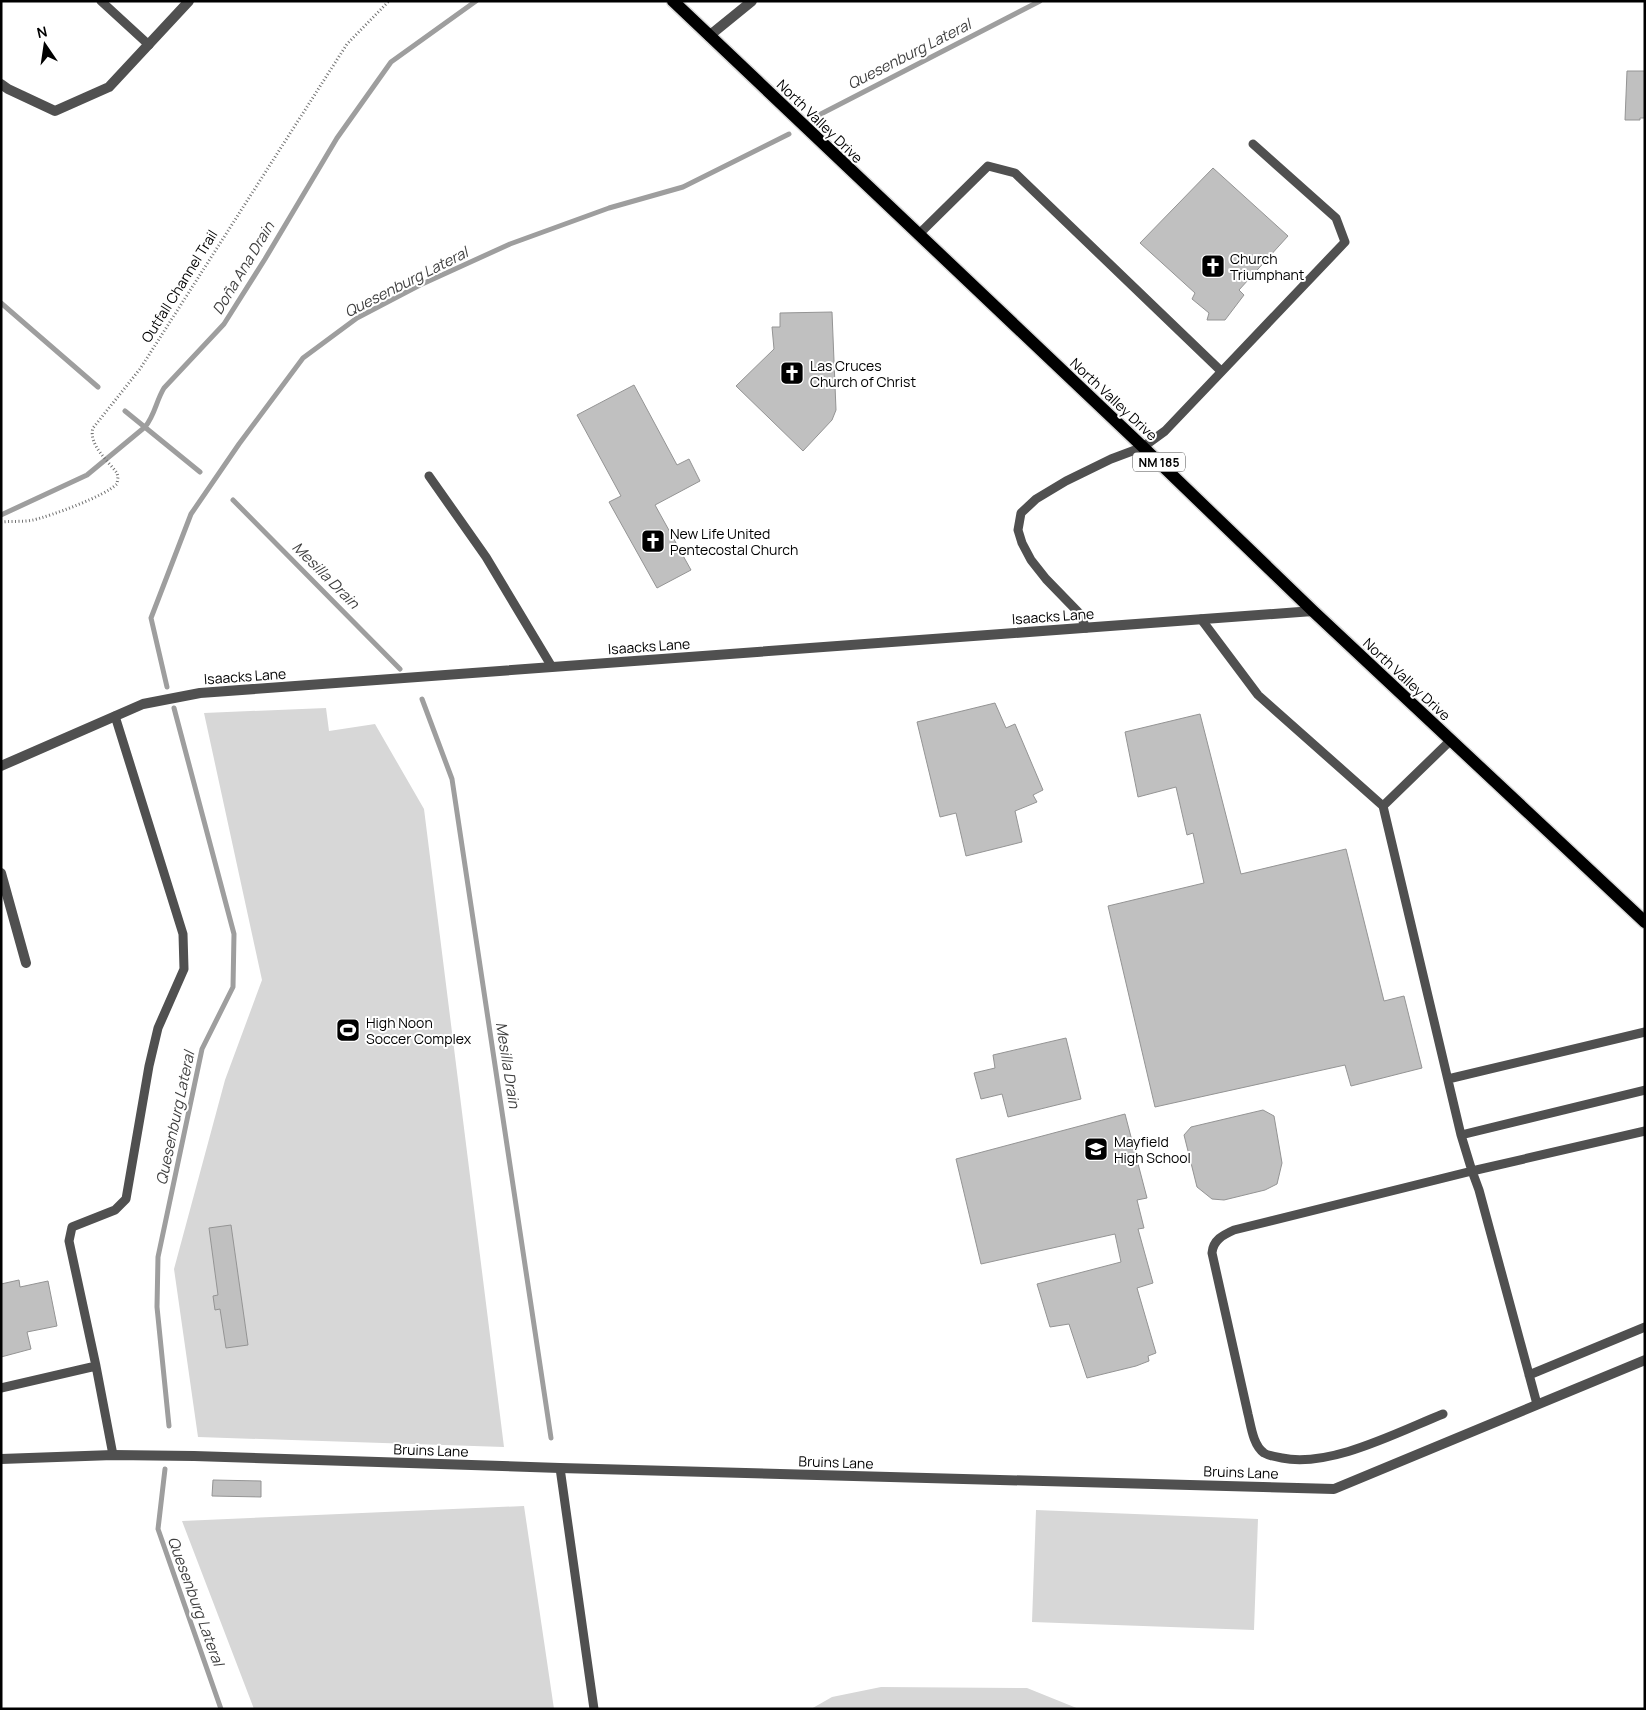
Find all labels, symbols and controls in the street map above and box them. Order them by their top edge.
water label: Quesenburg Lateral [844,13,977,94]
north arrow [20,20,70,70]
text: N [35,21,49,42]
street label: North Valley Drive [773,75,867,167]
water label: Doña Ana Drain [207,217,280,318]
street label: Outfall Channel Trail [137,226,221,346]
water label: Quesenburg Lateral [341,241,474,322]
place label: Church Triumphant [1230,249,1305,284]
church icon: Church Triumphant [1200,253,1226,279]
street label: North Valley Drive [1066,354,1162,444]
place label: Las Cruces Church of Christ [810,356,916,391]
church icon: Las Cruces Church of Christ [779,360,805,386]
road number: NM 185 [1133,452,1185,472]
place label: New Life United Pentecostal Church [670,524,798,559]
church icon: New Life United Pentecostal Church [640,528,666,554]
water label: Mesilla Drain [288,537,365,614]
street label: Isaacks Lane [1011,604,1095,628]
street label: Isaacks Lane [607,634,691,658]
street label: North Valley Drive [1359,634,1455,724]
street label: Isaacks Lane [203,664,287,688]
place label: High Noon Soccer Complex [366,1013,472,1048]
sports icon: High Noon Soccer Complex [335,1017,361,1043]
water label: Mesilla Drain [491,1020,525,1111]
water label: Quesenburg Lateral [151,1047,200,1187]
place label: Mayfield High School [1114,1132,1191,1167]
school or university icon: Mayfield High School [1083,1136,1109,1162]
street label: Bruins Lane [393,1439,469,1461]
street label: Bruins Lane [798,1451,874,1473]
street label: Bruins Lane [1203,1461,1279,1483]
water label: Quesenburg Lateral [163,1533,230,1671]

